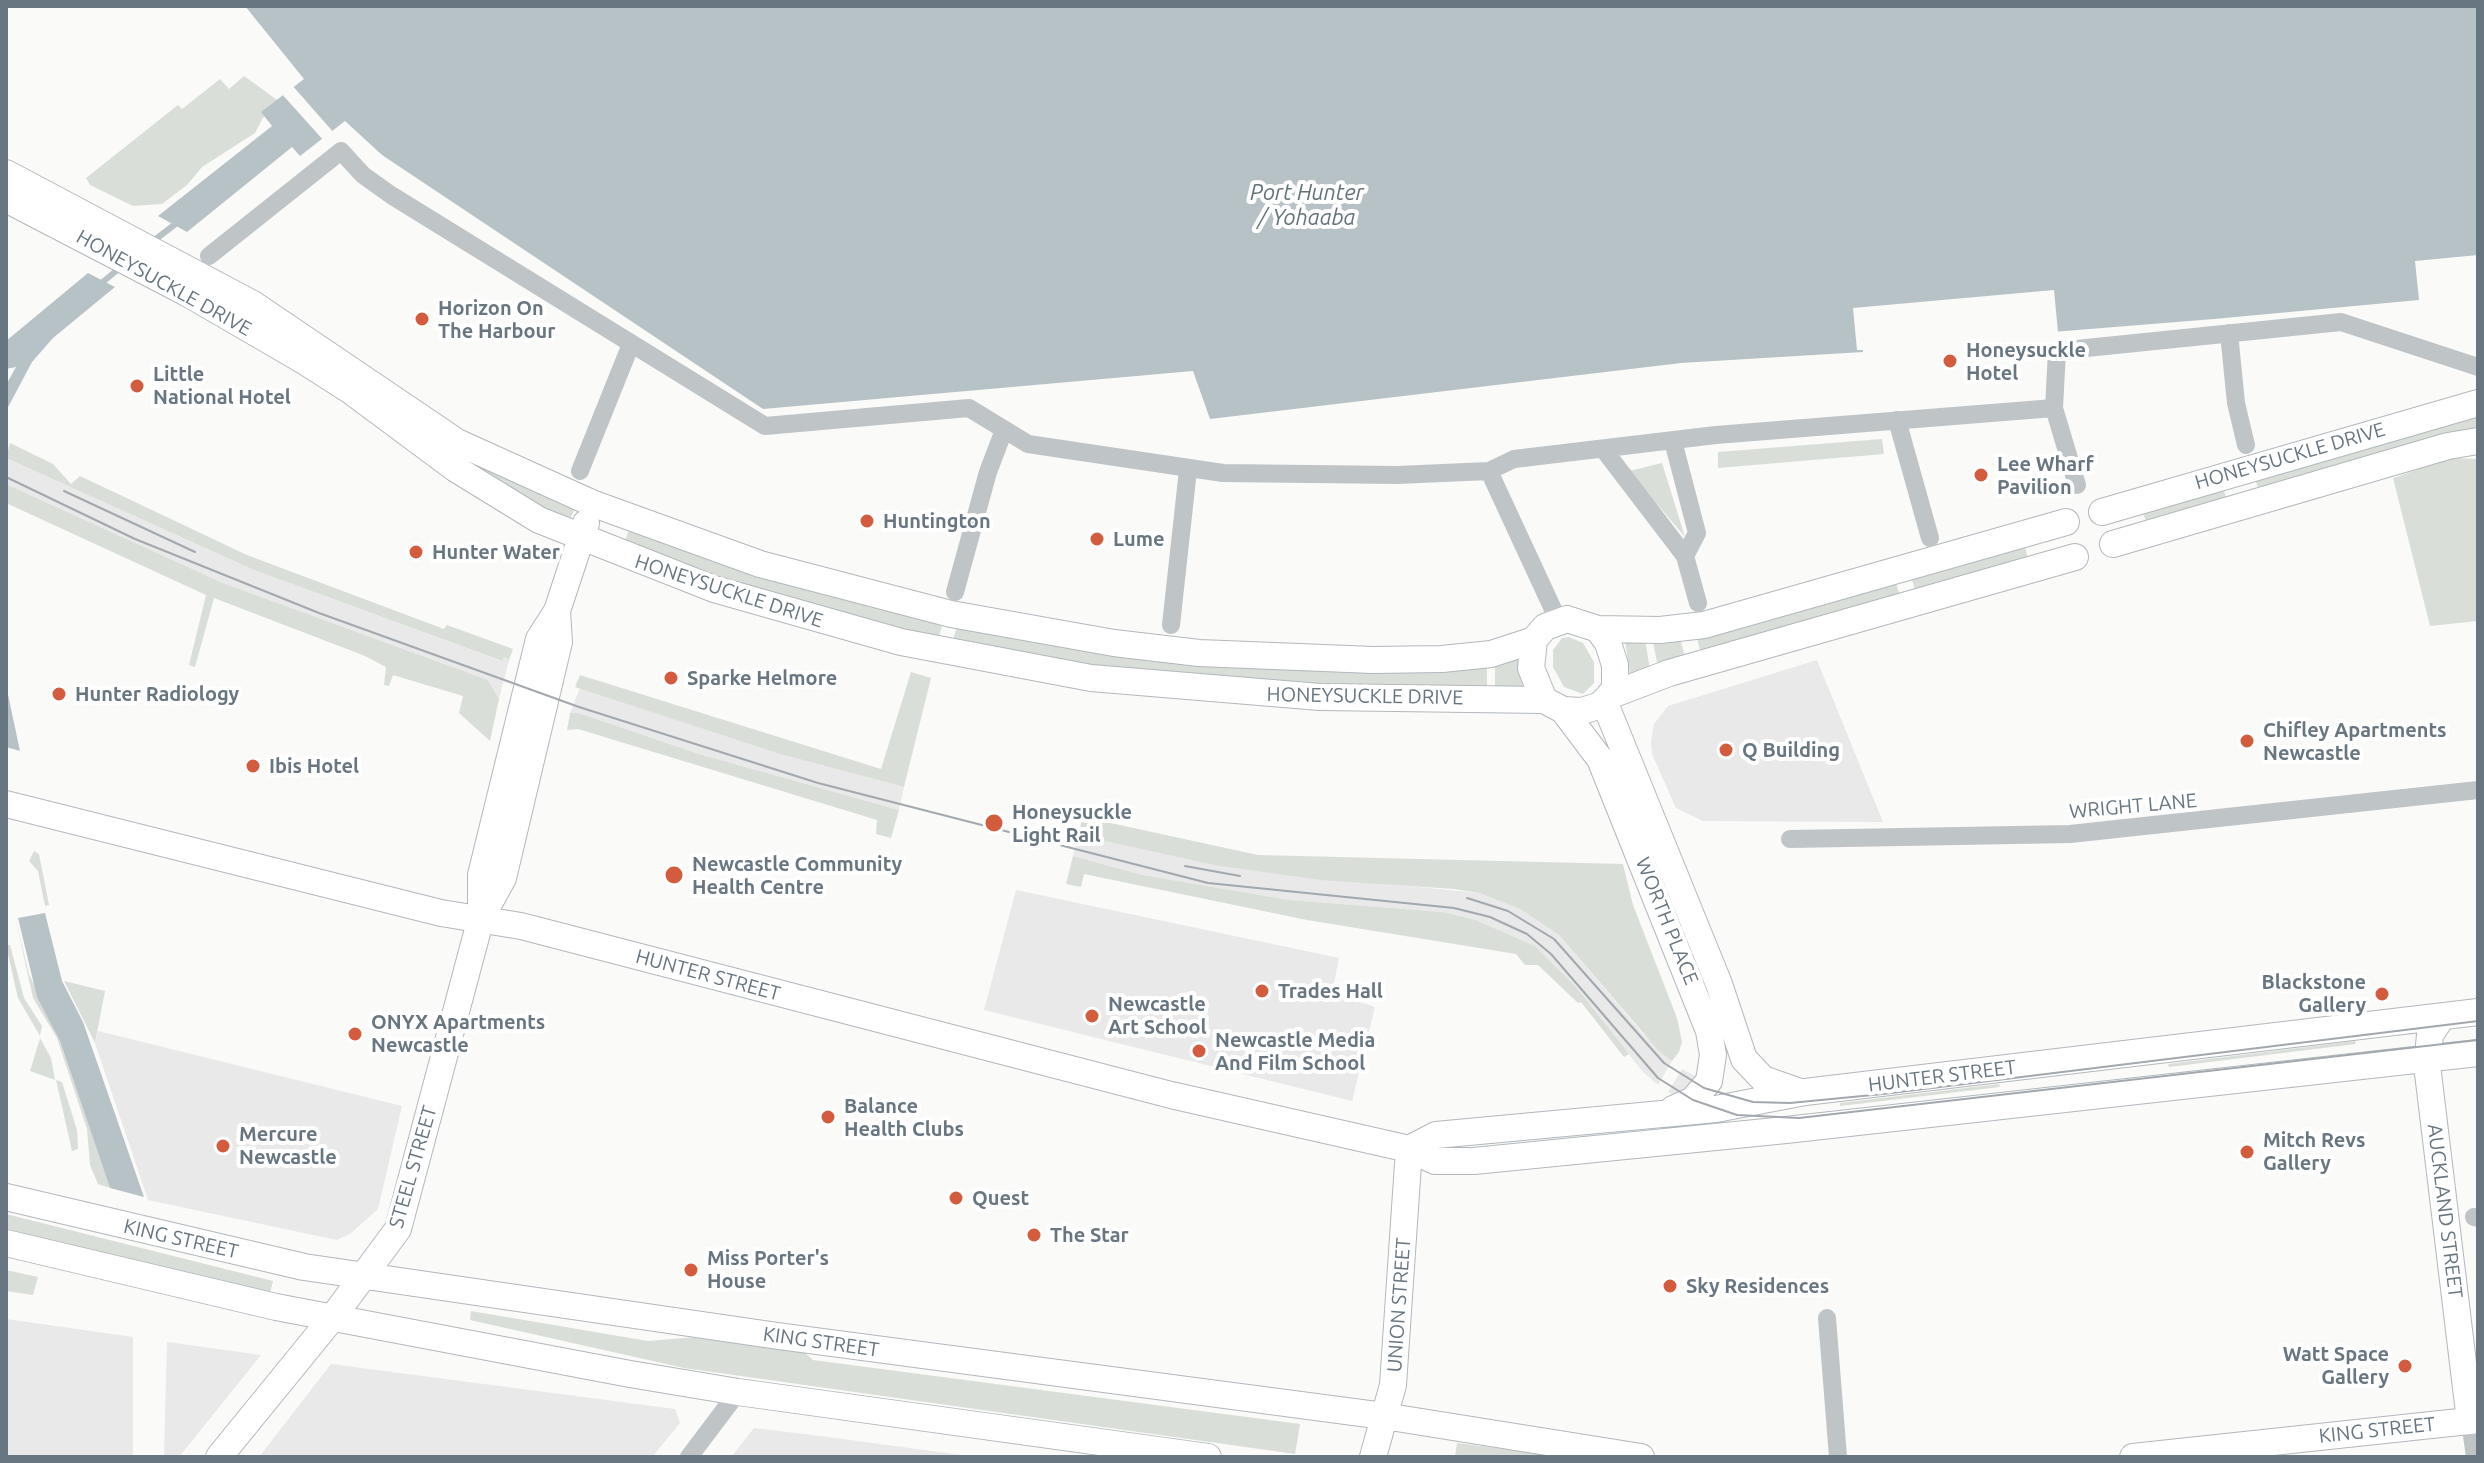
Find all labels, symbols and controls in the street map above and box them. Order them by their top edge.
water label: Port Hunter / Yohaaba [1250,180,1364,232]
street label: HONEYSUCKLE DRIVE [72,225,256,341]
place label: Horizon On The Harbour [438,296,555,343]
marker: Horizon On The Harbour [413,310,431,328]
place label: Honeysuckle Hotel [1966,338,2086,385]
marker: Honeysuckle Hotel [1941,352,1959,370]
place label: Little National Hotel [153,362,291,409]
marker: Little National Hotel [128,377,146,395]
street label: HONEYSUCKLE DRIVE [2192,417,2388,495]
place label: Lee Wharf Pavilion [1997,452,2094,499]
marker: Lee Wharf Pavilion [1972,466,1990,484]
place label: Huntington [883,509,991,533]
marker: Huntington [858,512,876,530]
place label: Lume [1113,527,1164,551]
marker: Lume [1088,530,1106,548]
place label: Hunter Water [432,540,560,564]
marker: Hunter Water [407,543,425,561]
street label: HONEYSUCKLE DRIVE [632,549,826,633]
place label: Sparke Helmore [687,666,837,690]
marker: Sparke Helmore [662,669,680,687]
place label: Hunter Radiology [75,682,239,706]
street label: HONEYSUCKLE DRIVE [1266,682,1464,710]
marker: Hunter Radiology [50,685,68,703]
place label: Chifley Apartments Newcastle [2263,718,2446,765]
marker: Chifley Apartments Newcastle [2238,732,2256,750]
place label: Q Building [1742,738,1840,762]
marker: Q Building [1717,741,1735,759]
place label: Ibis Hotel [269,754,359,778]
marker: Ibis Hotel [244,757,262,775]
street label: WRIGHT LANE [2068,788,2198,824]
place label: Honeysuckle Light Rail [1012,800,1132,847]
marker: Honeysuckle Light Rail [983,812,1005,834]
place label: Newcastle Community Health Centre [692,852,902,899]
street label: WORTH PLACE [1631,854,1703,988]
marker: Newcastle Community Health Centre [663,864,685,886]
street label: HUNTER STREET [633,944,783,1006]
place label: Blackstone Gallery [2262,970,2366,1017]
place label: Trades Hall [1278,979,1383,1003]
marker: Trades Hall [1253,982,1271,1000]
marker: Blackstone Gallery [2373,985,2391,1003]
place label: Newcastle Art School [1108,992,1207,1039]
marker: Newcastle Art School [1083,1007,1101,1025]
place label: ONYX Apartments Newcastle [371,1010,545,1057]
marker: ONYX Apartments Newcastle [346,1025,364,1043]
place label: Newcastle Media And Film School [1215,1028,1375,1075]
marker: Newcastle Media And Film School [1190,1042,1208,1060]
street label: HUNTER STREET [1867,1055,2017,1097]
place label: Balance Health Clubs [844,1094,964,1141]
street label: STEEL STREET [384,1103,442,1231]
marker: Balance Health Clubs [819,1108,837,1126]
place label: Mercure Newcastle [239,1122,337,1169]
street label: AUCKLAND STREET [2422,1123,2468,1299]
place label: Mitch Revs Gallery [2263,1128,2365,1175]
marker: Mercure Newcastle [214,1137,232,1155]
marker: Mitch Revs Gallery [2238,1143,2256,1161]
place label: Quest [972,1186,1029,1210]
marker: Quest [947,1189,965,1207]
street label: KING STREET [121,1214,241,1264]
place label: The Star [1050,1223,1129,1247]
marker: The Star [1025,1226,1043,1244]
street label: UNION STREET [1382,1237,1416,1373]
place label: Miss Porter's House [707,1246,829,1293]
marker: Miss Porter's House [682,1261,700,1279]
place label: Sky Residences [1686,1274,1829,1298]
marker: Sky Residences [1661,1277,1679,1295]
street label: KING STREET [761,1322,881,1362]
place label: Watt Space Gallery [2283,1342,2389,1389]
marker: Watt Space Gallery [2396,1357,2414,1375]
street label: KING STREET [2318,1412,2436,1448]

